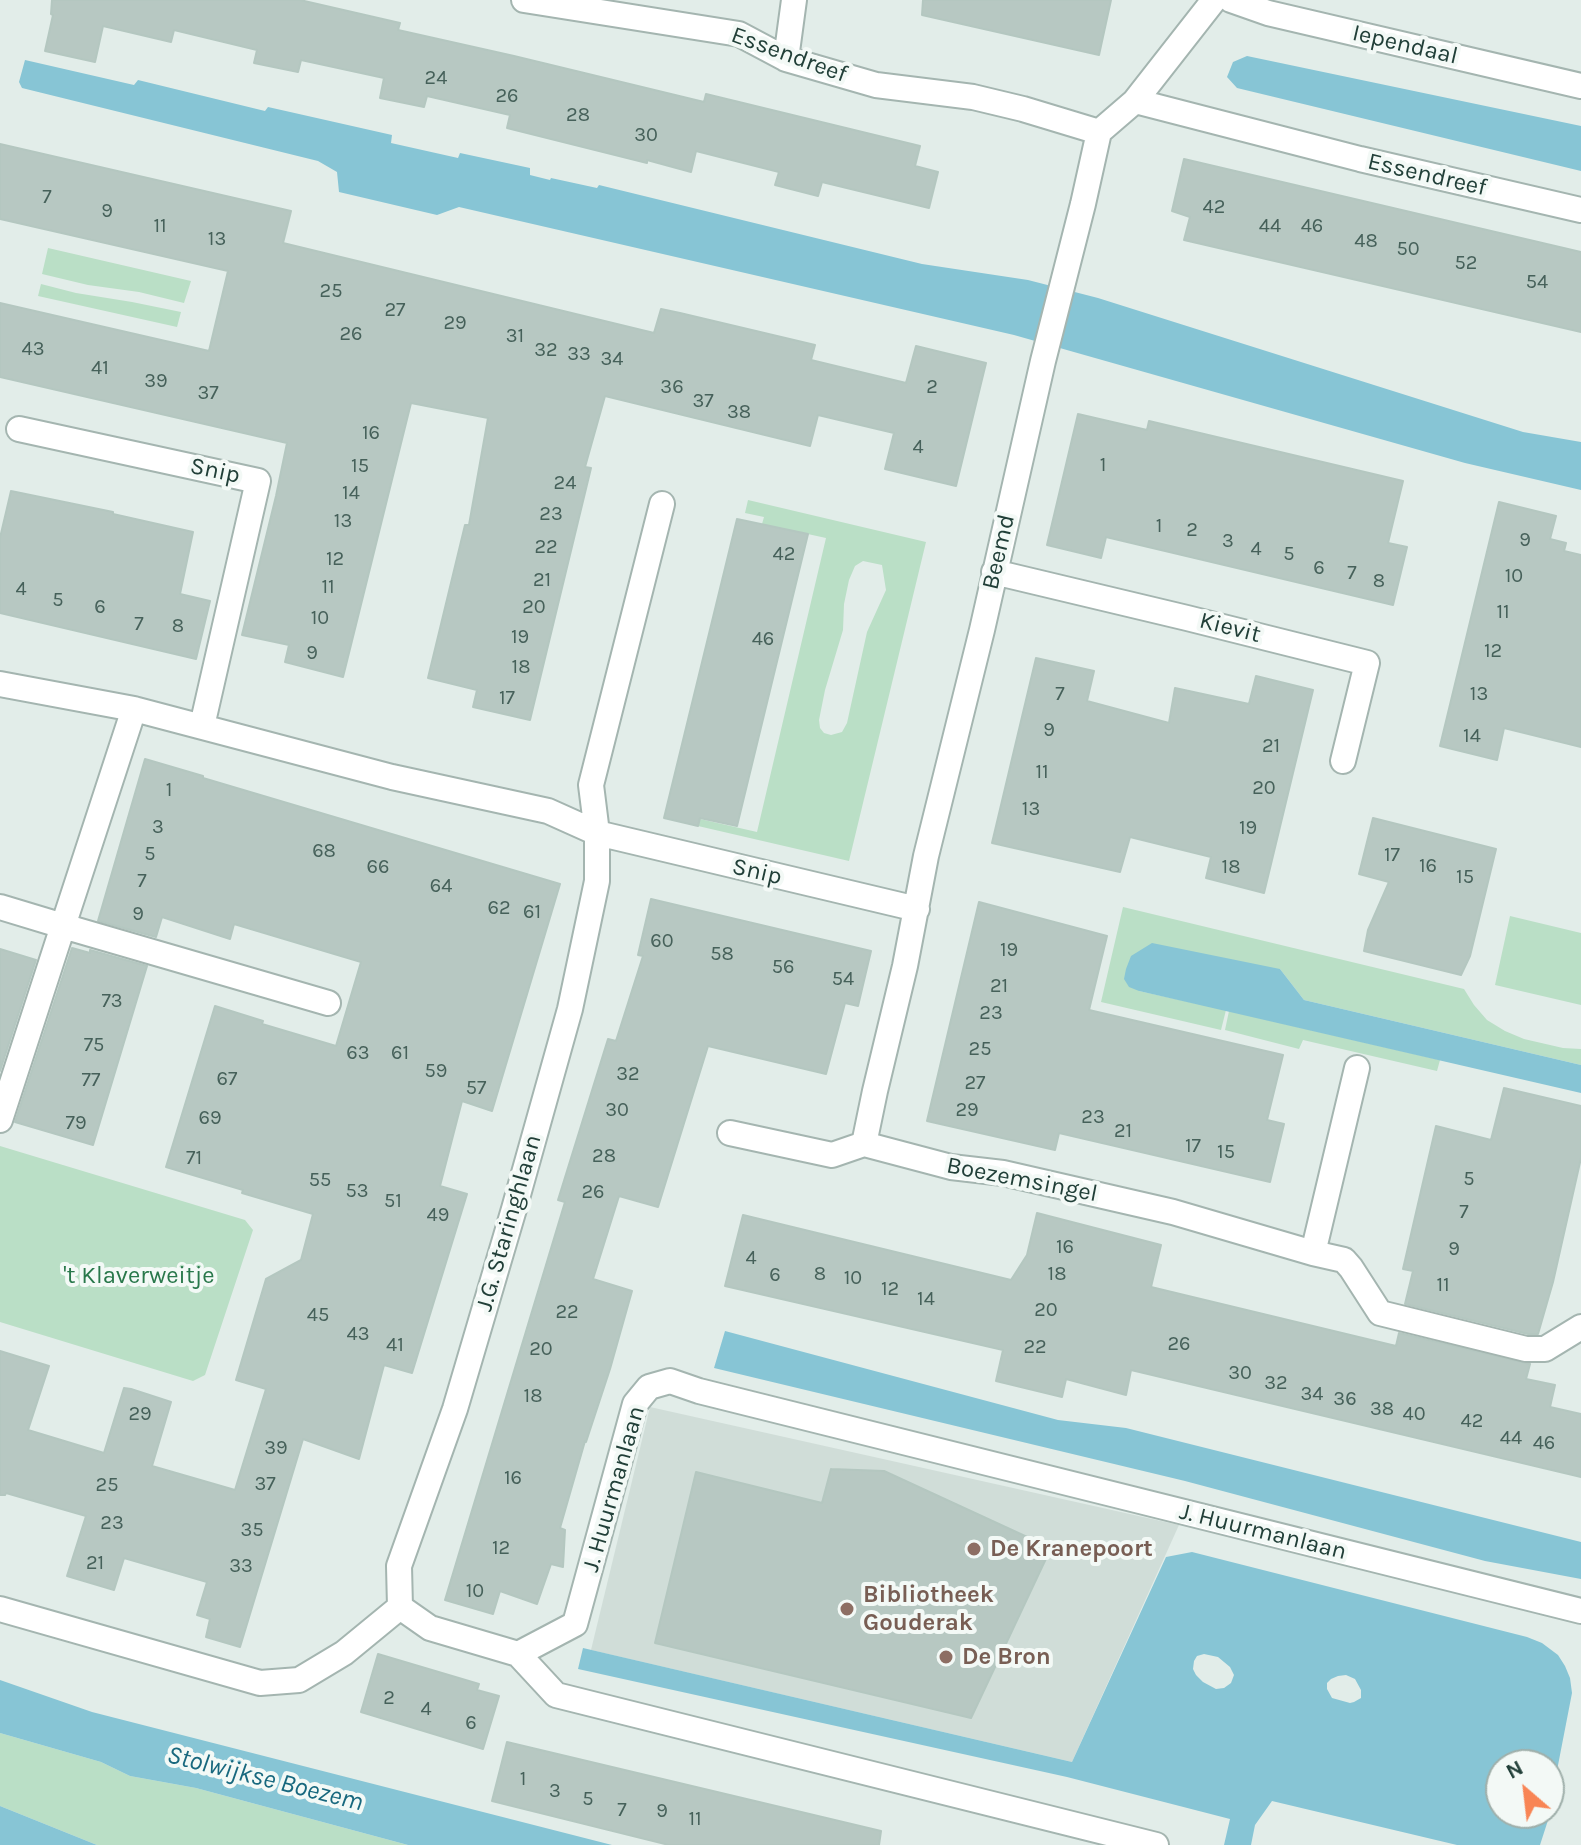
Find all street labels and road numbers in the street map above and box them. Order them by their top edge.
street label: Iependaal [1350,19,1460,71]
street label: Essendreef [727,21,851,89]
street label: Essendreef [1365,147,1489,203]
street label: Snip [187,452,243,490]
street label: Beemd [976,512,1022,592]
street label: Kievit [1196,606,1264,650]
street label: Snip [729,852,785,892]
street label: J.G. Staringhlaan [470,1131,548,1315]
street label: Boezemsingel [944,1151,1100,1209]
street label: J. Huurmanlaan [577,1403,651,1575]
street label: J. Huurmanlaan [1176,1497,1350,1567]

